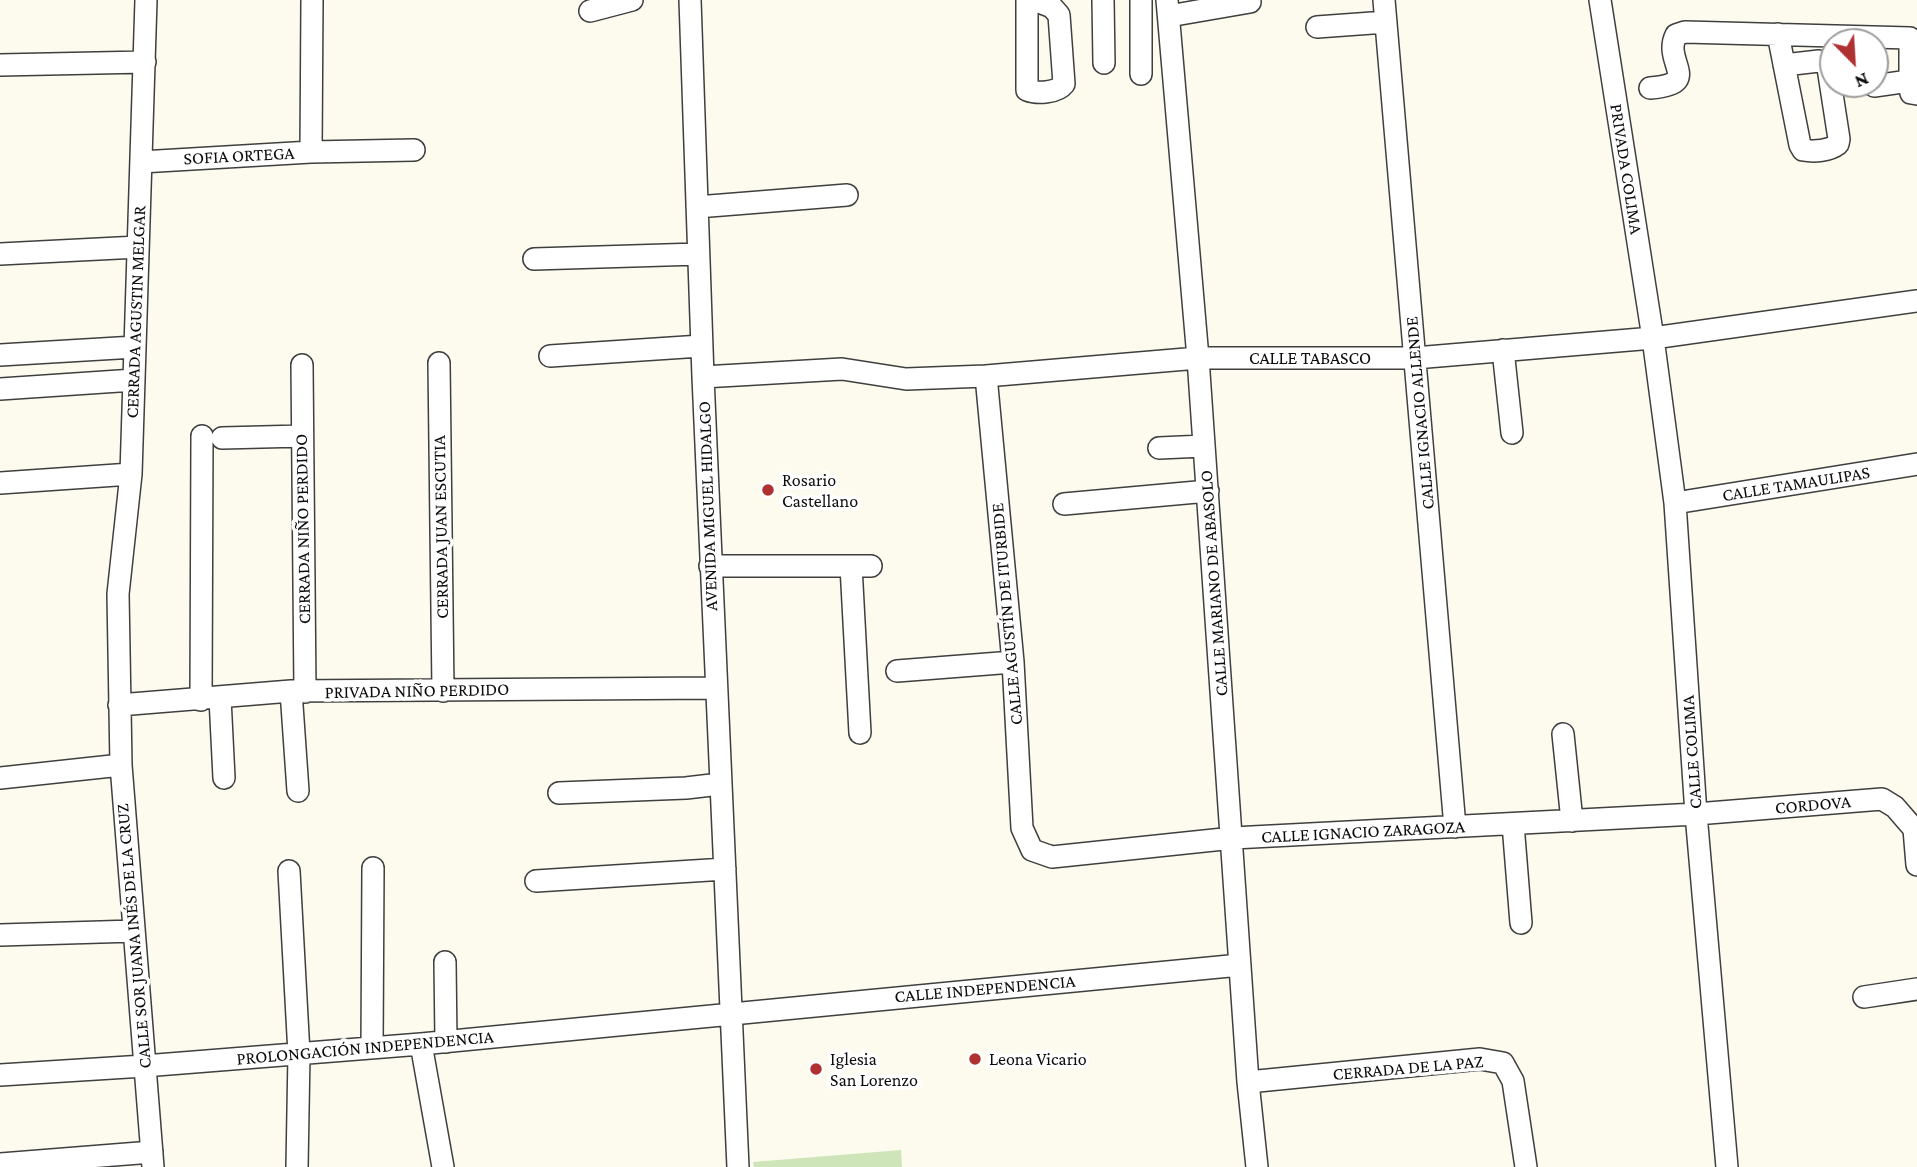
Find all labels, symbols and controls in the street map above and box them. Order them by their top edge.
north arrow [1819,28,1889,98]
text: N [1852,69,1872,93]
street label: PRIVADA COLIMA [1605,102,1647,236]
street label: SOFIA ORTEGA [183,142,295,170]
street label: CERRADA AGUSTIN MELGAR [121,205,151,419]
street label: CALLE IGNACIO ALLENDE [1401,316,1439,510]
street label: CALLE TABASCO [1249,347,1371,369]
street label: AVENIDA MIGUEL HIDALGO [694,401,722,611]
street label: CERRADA NIÑO PERDIDO [291,434,315,624]
street label: CERRADA JUAN ESCUTIA [429,435,453,619]
street label: CALLE TAMAULIPAS [1721,462,1871,506]
place label: Rosario Castellano [782,469,858,512]
street label: CALLE MARIANO DE ABASOLO [1195,469,1233,697]
marker: Rosario Castellano [760,482,776,498]
street label: CALLE AGUSTÍN DE ITURBIDE [987,502,1027,726]
street label: PRIVADA NIÑO PERDIDO [325,679,509,703]
street label: CALLE COLIMA [1677,694,1707,810]
street label: CORDOVA [1774,791,1852,819]
street label: CALLE SOR JUANA INÉS DE LA CRUZ [112,803,156,1069]
street label: CALLE IGNACIO ZARAGOZA [1261,816,1465,848]
street label: CALLE INDEPENDENCIA [894,970,1076,1008]
street label: PROLONGACIÓN INDEPENDENCIA [235,1026,495,1070]
place label: Iglesia San Lorenzo [830,1048,918,1090]
place label: Leona Vicario [989,1048,1087,1070]
marker: Leona Vicario [967,1051,983,1067]
street label: CERRADA DE LA PAZ [1332,1051,1484,1085]
marker: Iglesia San Lorenzo [808,1061,824,1077]

